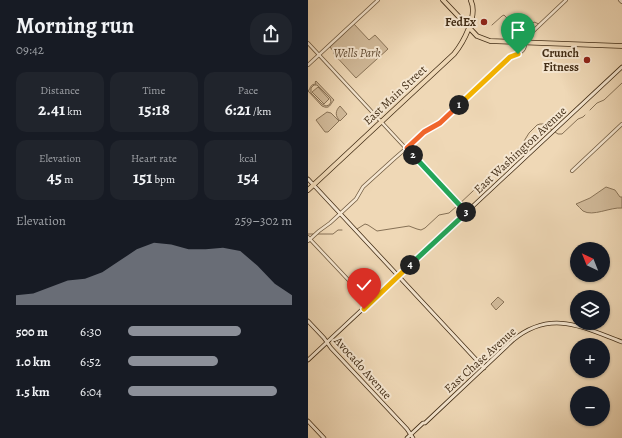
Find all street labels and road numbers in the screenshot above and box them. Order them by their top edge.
street label: East Main Street [360,61,430,129]
street label: East Washington Avenue [470,103,570,197]
street label: East Chase Avenue [441,323,519,397]
street label: Avocado Avenue [330,333,395,403]

